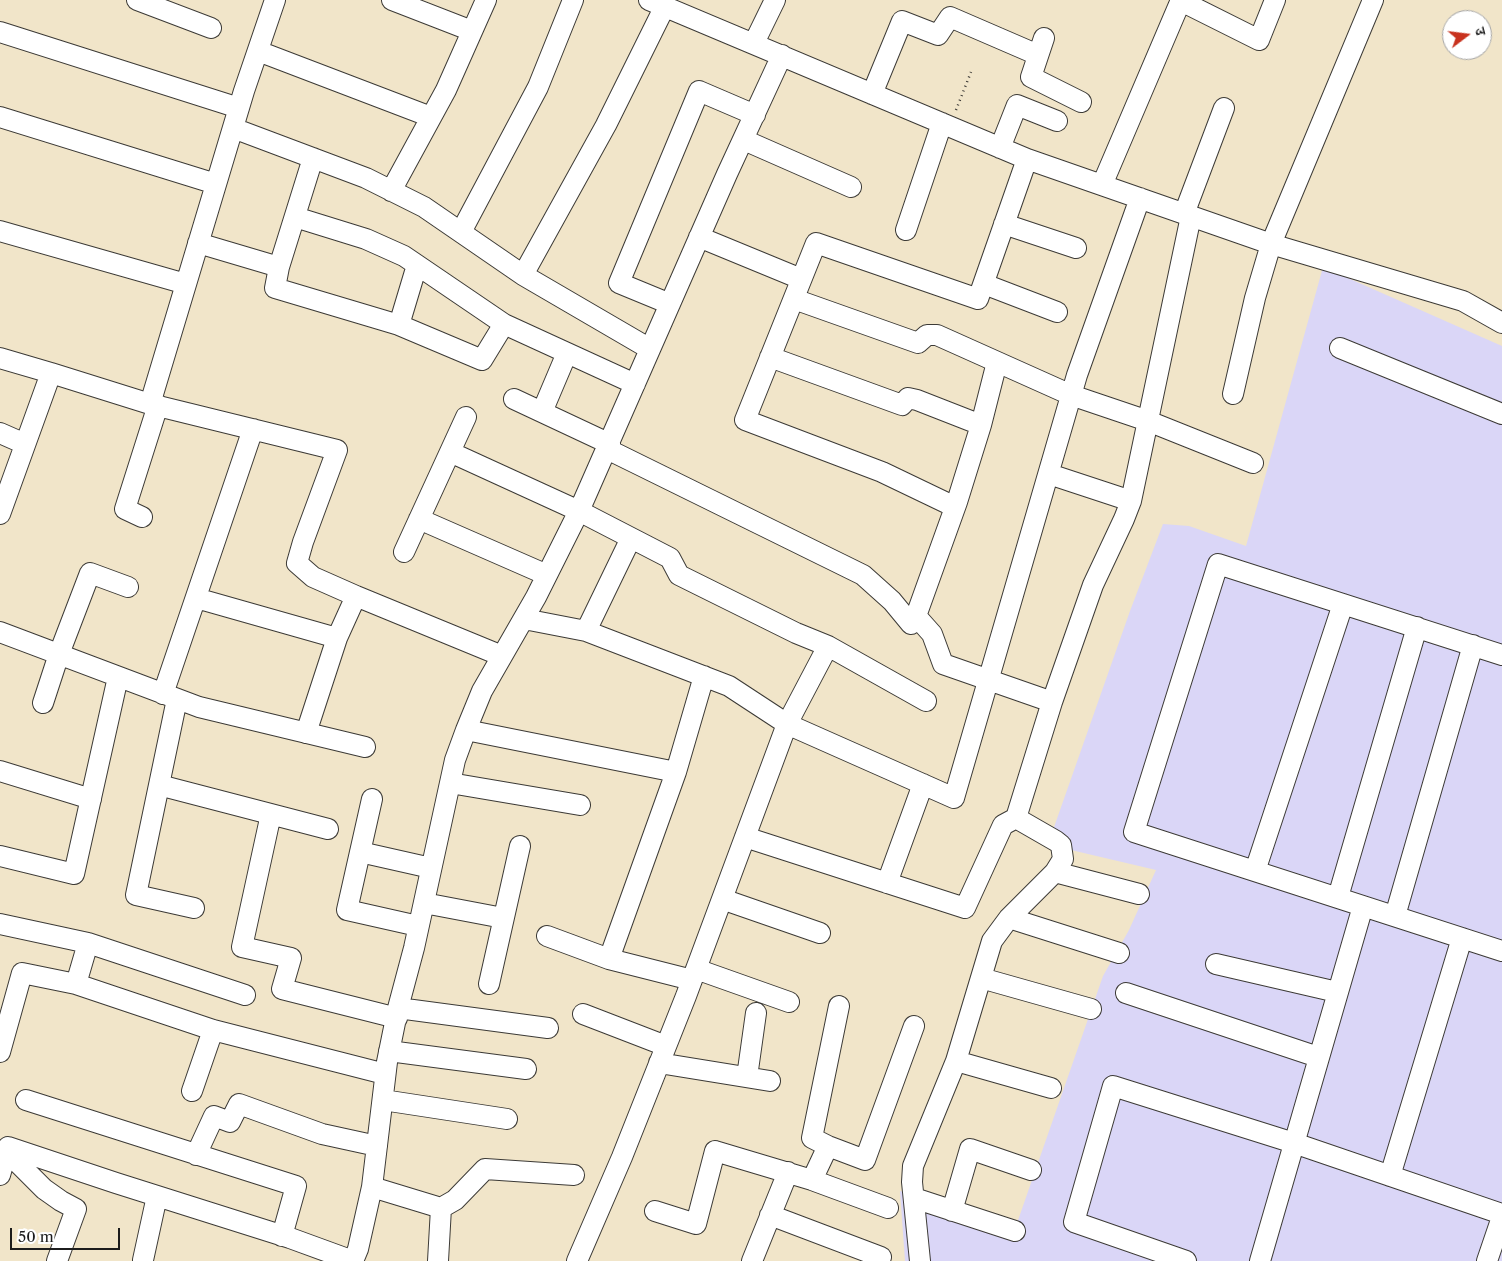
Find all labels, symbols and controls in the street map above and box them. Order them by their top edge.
north arrow [1442,10,1492,60]
text: उ [1471,26,1490,37]
scale bar [12,1218,122,1250]
text: 50 m [18,1227,54,1246]

